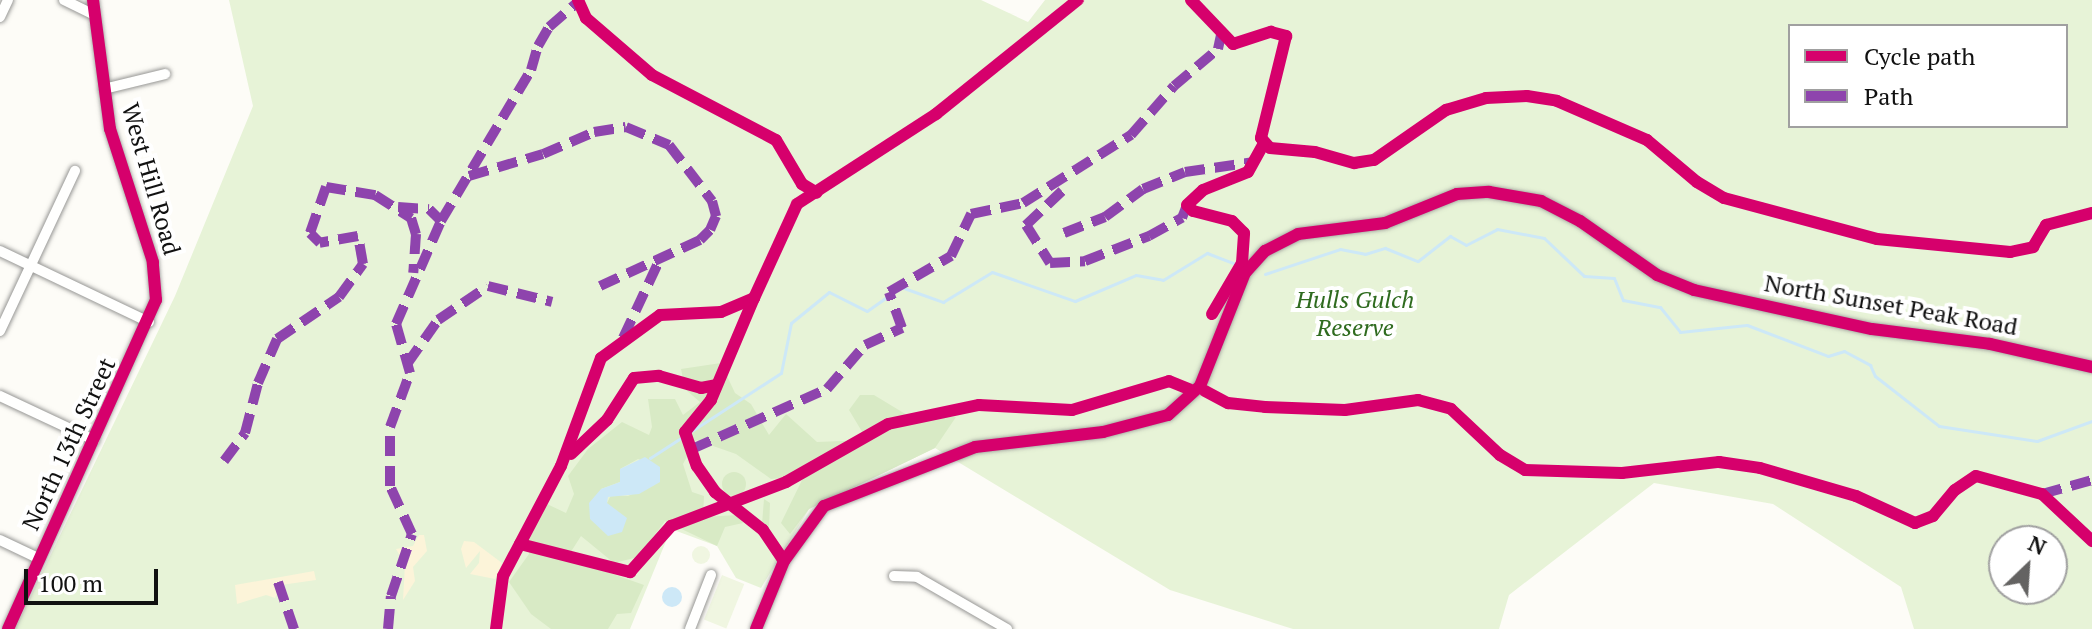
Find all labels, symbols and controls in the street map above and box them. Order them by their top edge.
legend [1788,24,2068,128]
text: Cycle path [1864,40,1975,72]
text: Path [1864,80,1913,112]
street label: West Hill Road [116,100,186,258]
street label: North Sunset Peak Road [1762,269,2020,341]
park label: Hulls Gulch Reserve [1296,286,1414,342]
street label: North 13th Street [16,353,122,535]
north arrow [1988,525,2068,605]
text: N [2024,528,2051,561]
scale bar [28,553,162,603]
text: 100 m [38,567,103,599]

